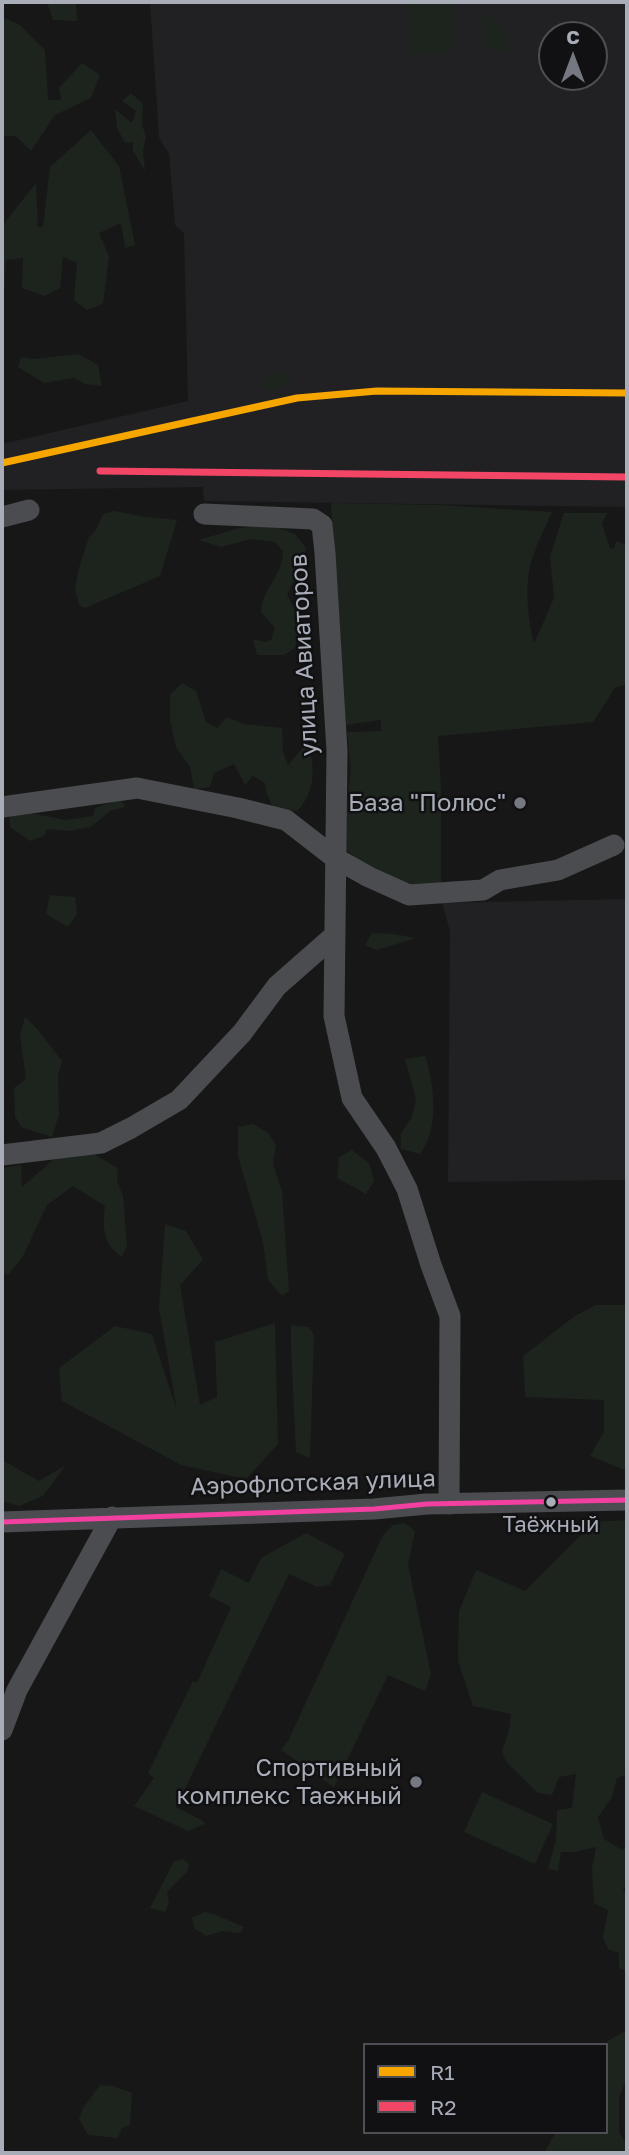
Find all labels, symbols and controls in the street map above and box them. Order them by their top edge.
north arrow [538,21,608,91]
text: С [566,25,580,48]
street label: улица Авиаторов [284,553,324,757]
place label: База "Полюс" [348,789,506,817]
marker: База "Полюс" [512,795,528,811]
street label: Аэрофлотская улица [190,1464,436,1502]
marker: Таёжный [544,1495,558,1509]
place label: Таёжный [503,1512,599,1538]
place label: Спортивный комплекс Таежный [177,1754,402,1810]
marker: Спортивный комплекс Таежный [408,1774,424,1790]
legend [363,2043,608,2134]
text: R1 [430,2059,454,2085]
text: R2 [430,2094,456,2120]

